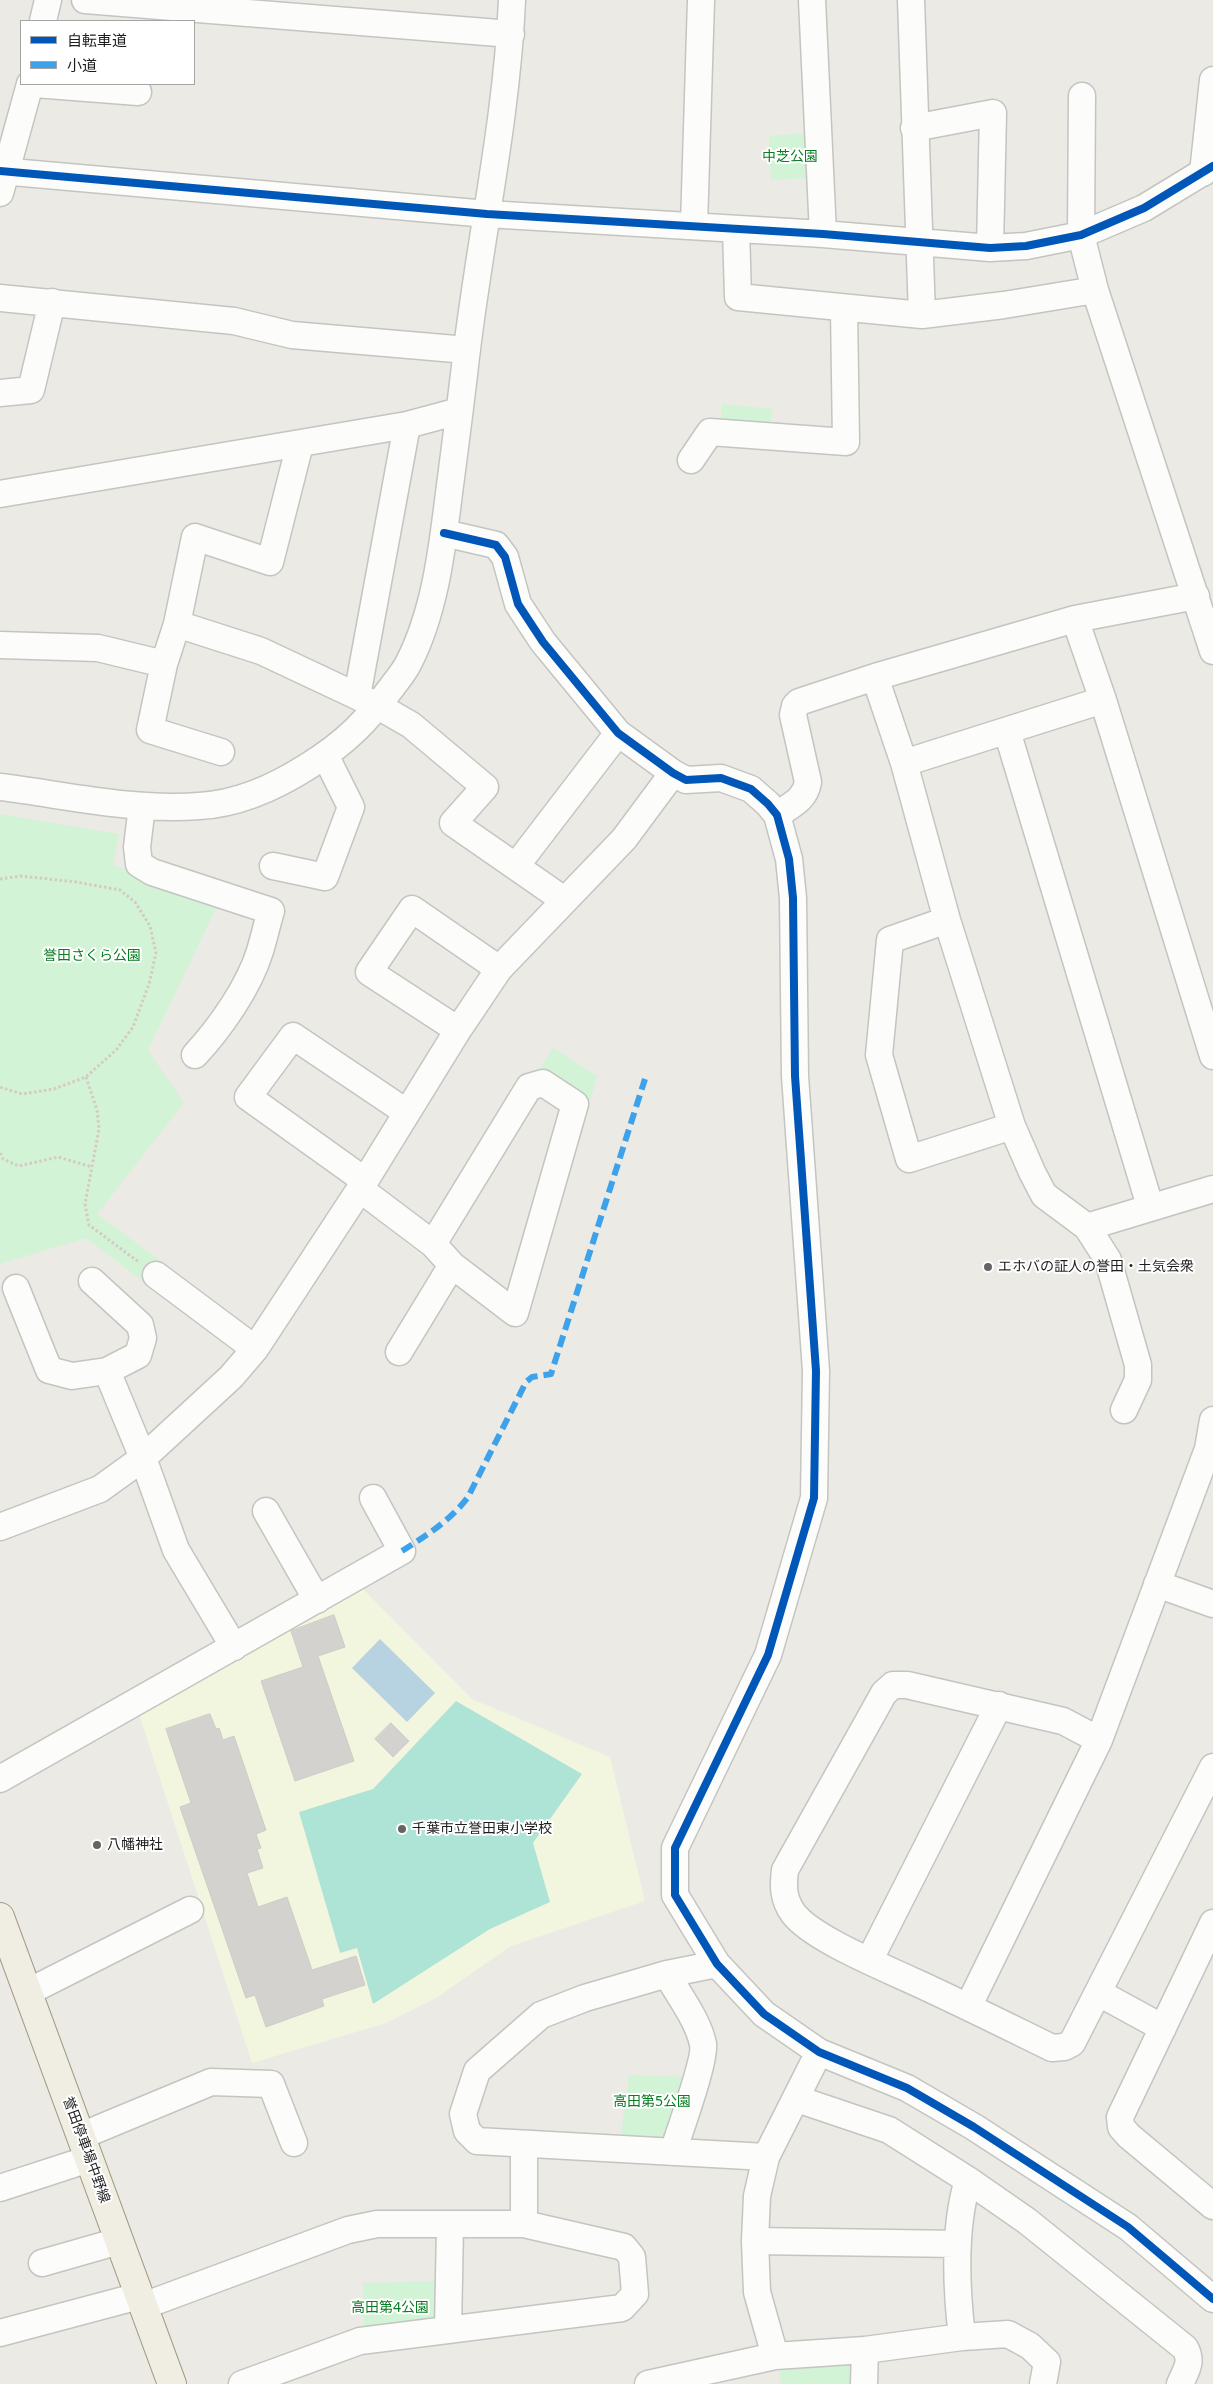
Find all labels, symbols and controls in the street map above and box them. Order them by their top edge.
legend [20,20,195,85]
text: 自転車道 [67,30,127,50]
text: 小道 [67,55,97,75]
park label: 中芝公園 [762,149,818,165]
park label: 誉田さくら公園 [43,948,141,964]
place label: エホバの証人の誉田・土気会衆 [998,1259,1194,1275]
marker: エホバの証人の誉田・土気会衆 [982,1261,994,1273]
place label: 千葉市立誉田東小学校 [412,1821,552,1837]
marker: 千葉市立誉田東小学校 [396,1823,408,1835]
place label: 八幡神社 [107,1837,163,1853]
marker: 八幡神社 [91,1839,103,1851]
park label: 高田第5公園 [613,2094,691,2110]
street label: 誉田停車場中野線 [59,2095,113,2205]
park label: 高田第4公園 [351,2300,429,2316]

